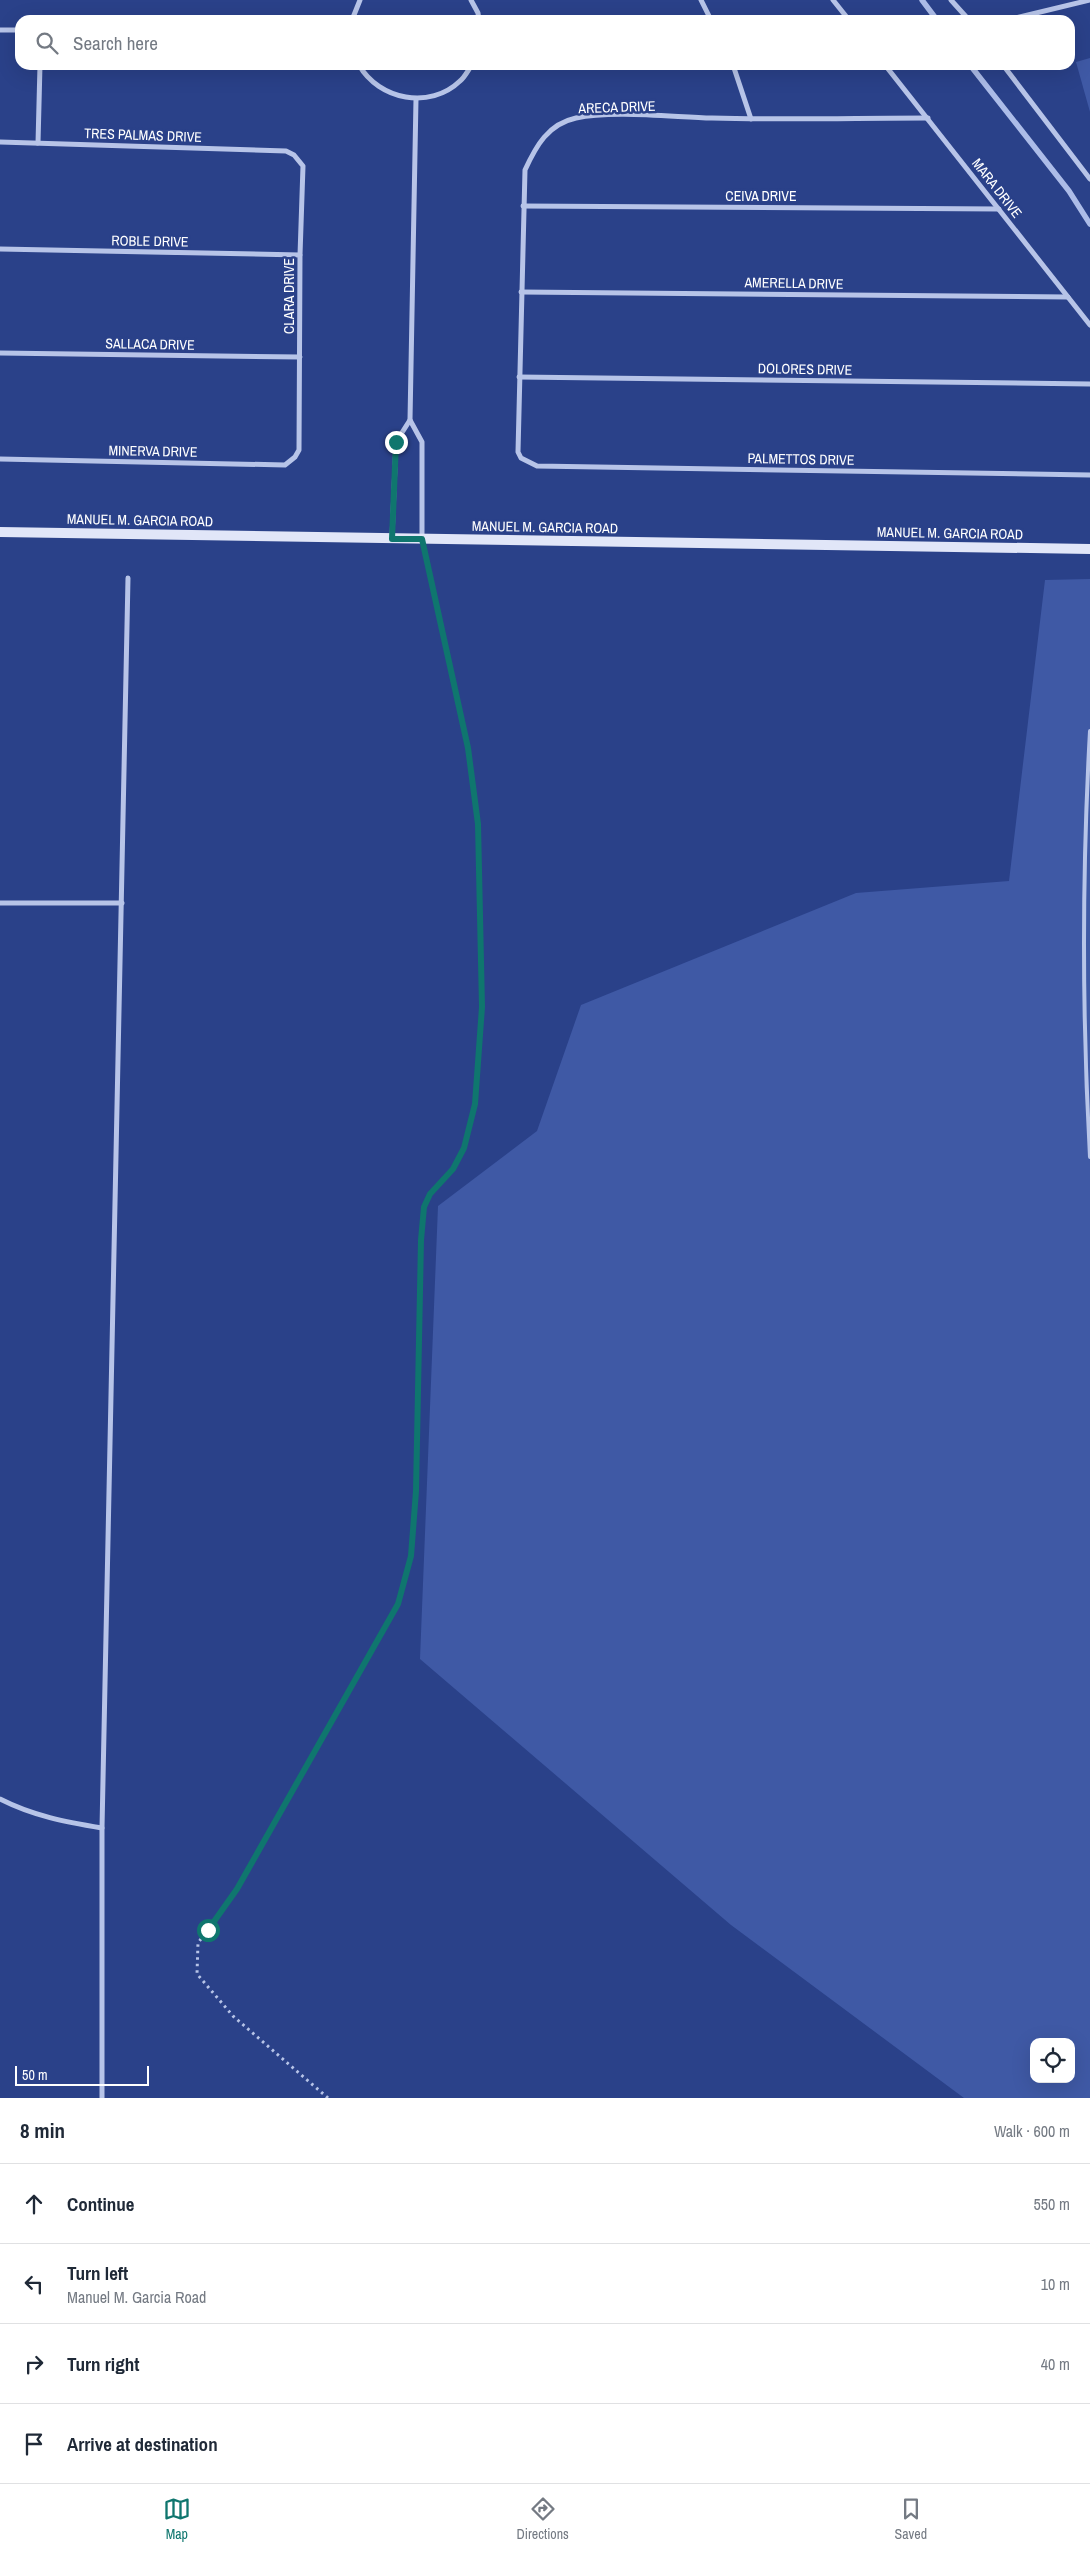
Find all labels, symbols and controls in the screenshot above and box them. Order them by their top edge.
search box [15,15,1075,70]
icon: search [33,29,61,57]
text: Search here [73,30,158,56]
street label: ARECA DRIVE [577,97,656,117]
street label: TRES PALMAS DRIVE [84,124,202,146]
street label: MARA DRIVE [968,155,1026,221]
street label: CEIVA DRIVE [725,187,797,205]
street label: ROBLE DRIVE [111,231,189,251]
street label: CLARA DRIVE [280,258,298,334]
street label: AMERELLA DRIVE [743,273,844,293]
street label: SALLACA DRIVE [105,334,195,354]
street label: DOLORES DRIVE [758,359,852,379]
route end [385,431,408,454]
street label: MINERVA DRIVE [108,441,198,461]
street label: PALMETTOS DRIVE [747,449,855,469]
street label: MANUEL M. GARCIA ROAD [67,510,213,530]
street label: MANUEL M. GARCIA ROAD [472,517,618,537]
street label: MANUEL M. GARCIA ROAD [877,523,1023,543]
route start [197,1919,220,1942]
map controls [1030,2038,1075,2083]
button: locate [1030,2038,1075,2083]
scale bar [15,2063,149,2086]
text: 50 m [22,2066,48,2084]
text: 8 min [20,2116,65,2145]
text: Walk · 600 m [994,2120,1070,2142]
icon: ahead [20,2190,48,2218]
text: Continue [67,2191,135,2217]
text: 550 m [1034,2193,1070,2215]
text: Turn left [67,2260,128,2286]
icon: left [20,2270,48,2298]
text: 10 m [1041,2273,1070,2295]
text: Manuel M. Garcia Road [67,2286,206,2308]
icon: right [20,2350,48,2378]
text: Turn right [67,2351,139,2377]
text: 40 m [1041,2353,1070,2375]
icon: arrive [20,2430,48,2458]
text: Arrive at destination [67,2431,218,2457]
tab: Map [163,2495,191,2543]
tab: Directions [517,2495,569,2543]
tab: Saved [895,2495,927,2543]

